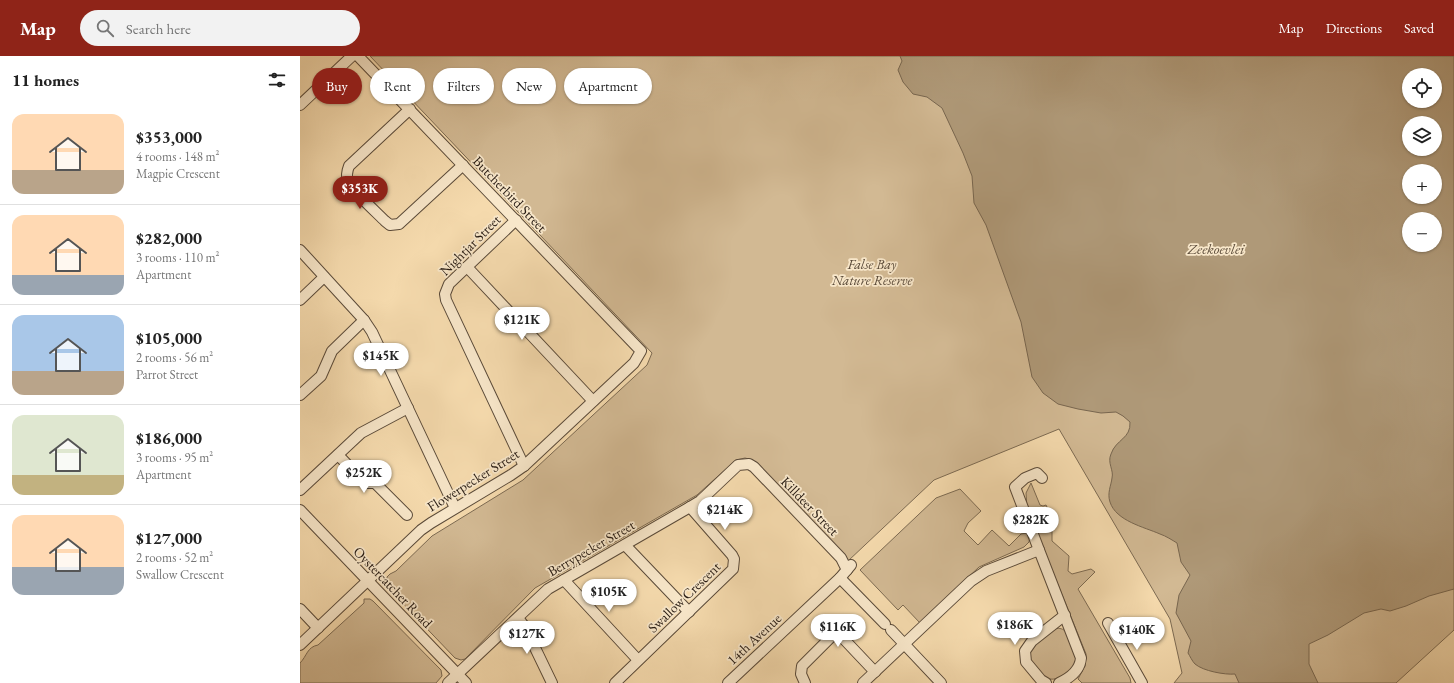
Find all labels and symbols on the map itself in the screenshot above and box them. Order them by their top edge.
street label: Butcherbird Street [469,152,551,236]
pin: $353K [332,176,388,210]
street label: Nightjar Street [436,210,505,279]
water label: Zeekoevlei [1187,239,1245,258]
park label: False Bay Nature Reserve [831,255,912,289]
pin: $121K [494,307,550,341]
pin: $145K [353,343,409,377]
street label: Flowerpecker Street [424,444,523,515]
pin: $252K [336,460,392,494]
street label: Killdeer Street [777,472,843,540]
pin: $214K [697,497,753,531]
pin: $282K [1003,507,1059,541]
street label: Berrypecker Street [544,515,638,580]
street label: Oystercatcher Road [350,542,437,632]
street label: Swallow Crescent [644,557,725,636]
pin: $105K [581,579,637,613]
street label: 14th Avenue [723,609,785,669]
pin: $186K [987,612,1043,646]
pin: $116K [810,614,866,648]
pin: $140K [1109,617,1165,651]
pin: $127K [499,621,555,655]

